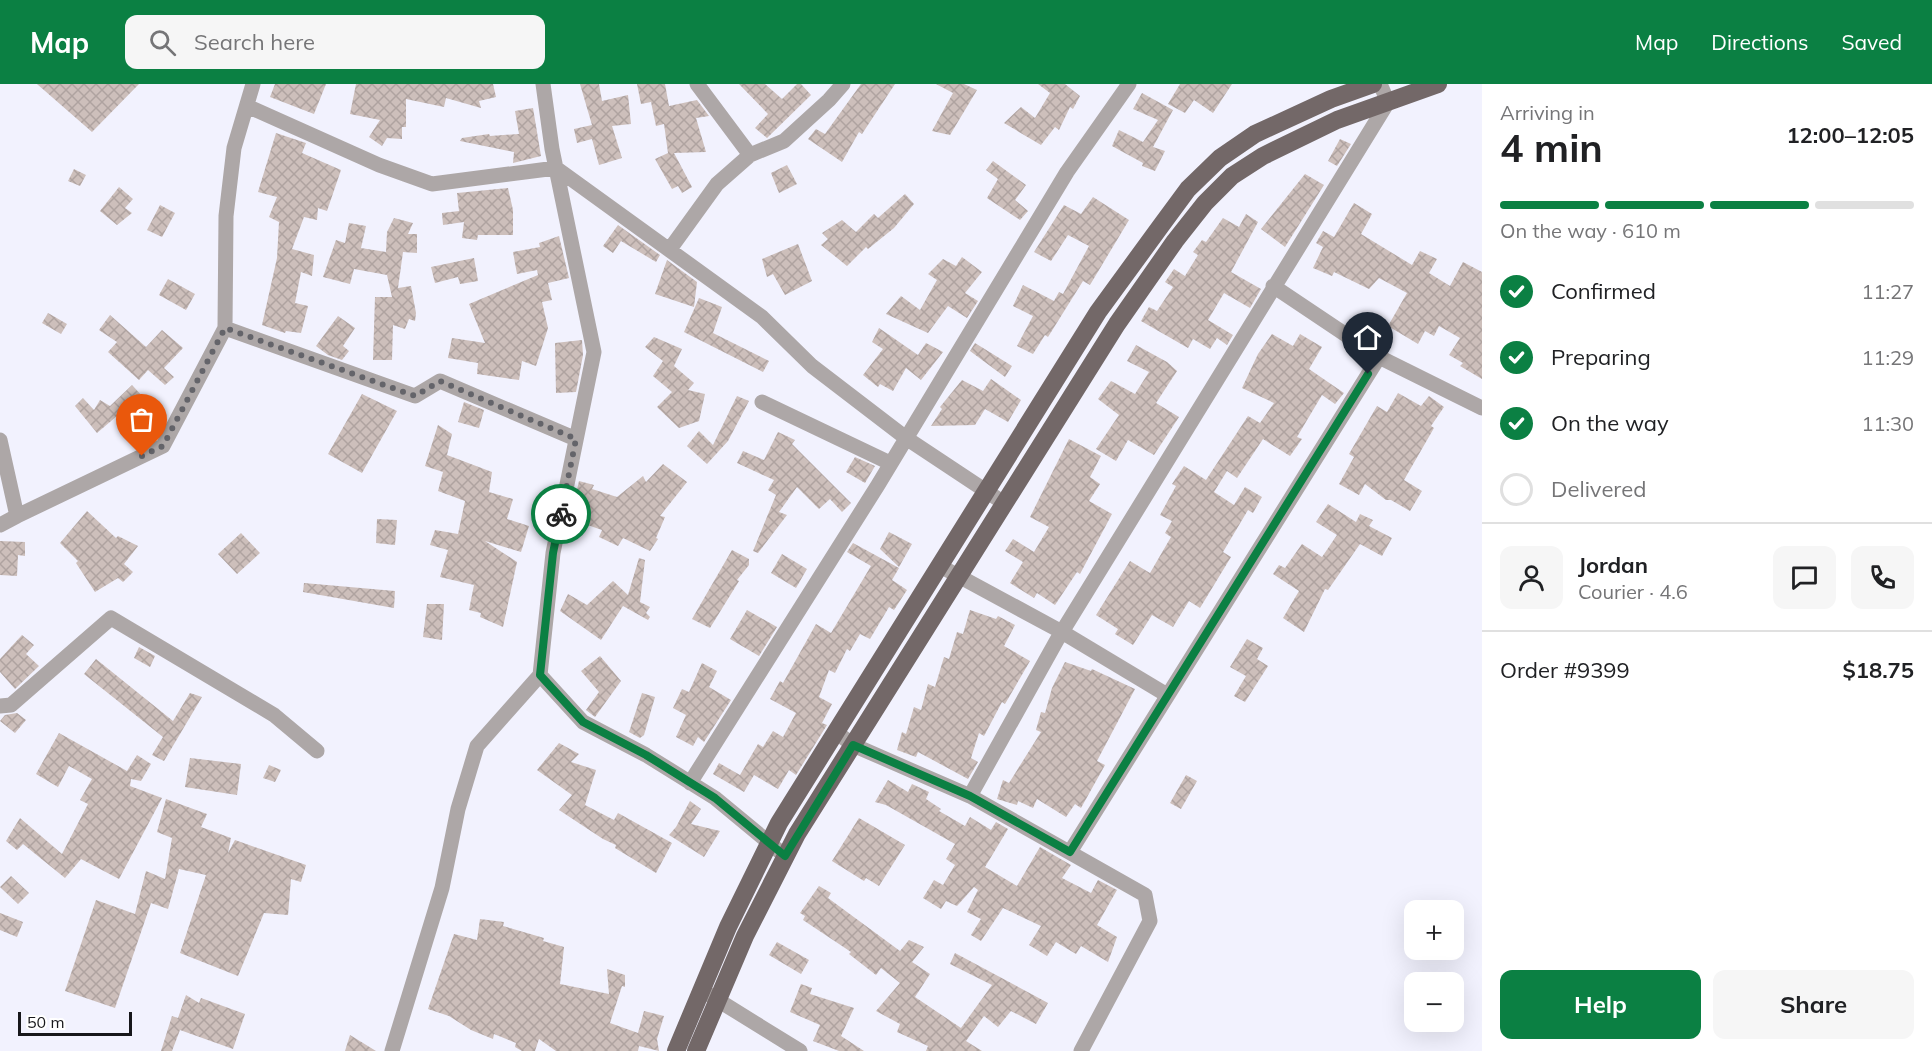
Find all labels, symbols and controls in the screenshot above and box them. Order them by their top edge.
search box [125,15,545,69]
text: Map [30,25,89,60]
icon: search [146,26,179,59]
text: Search here [194,28,315,56]
text: Map [1635,29,1678,55]
text: Directions [1711,29,1808,55]
text: Saved [1841,29,1902,55]
text: Arriving in [1500,100,1595,125]
text: 12:00–12:05 [1786,121,1914,149]
text: 4 min [1500,123,1603,172]
text: On the way · 610 m [1500,218,1681,243]
icon: check [1500,275,1533,308]
text: Confirmed [1551,277,1656,305]
text: 11:27 [1861,279,1914,304]
pin [1342,312,1393,374]
icon: home [1351,321,1384,354]
icon: check [1500,341,1533,374]
text: Preparing [1551,343,1651,371]
text: 11:29 [1861,345,1914,370]
pin [116,394,167,456]
icon: bag [125,403,158,436]
icon: check [1500,407,1533,440]
text: On the way [1551,409,1669,437]
text: 11:30 [1861,411,1914,436]
text: Delivered [1551,475,1646,503]
courier [531,484,591,544]
icon: bike [545,498,578,531]
button: person [1500,546,1563,609]
button: chat [1773,546,1836,609]
button: phone [1851,546,1914,609]
text: Jordan [1578,551,1648,579]
text: Courier · 4.6 [1578,579,1688,604]
text: Order #9399 [1500,656,1630,684]
text: $18.75 [1843,656,1914,684]
map controls [1404,900,1464,1032]
button: + [1404,900,1464,960]
button: Help [1500,970,1701,1039]
button: Share [1713,970,1914,1039]
button: − [1404,972,1464,1032]
scale bar [18,1009,132,1036]
text: 50 m [27,1012,64,1032]

